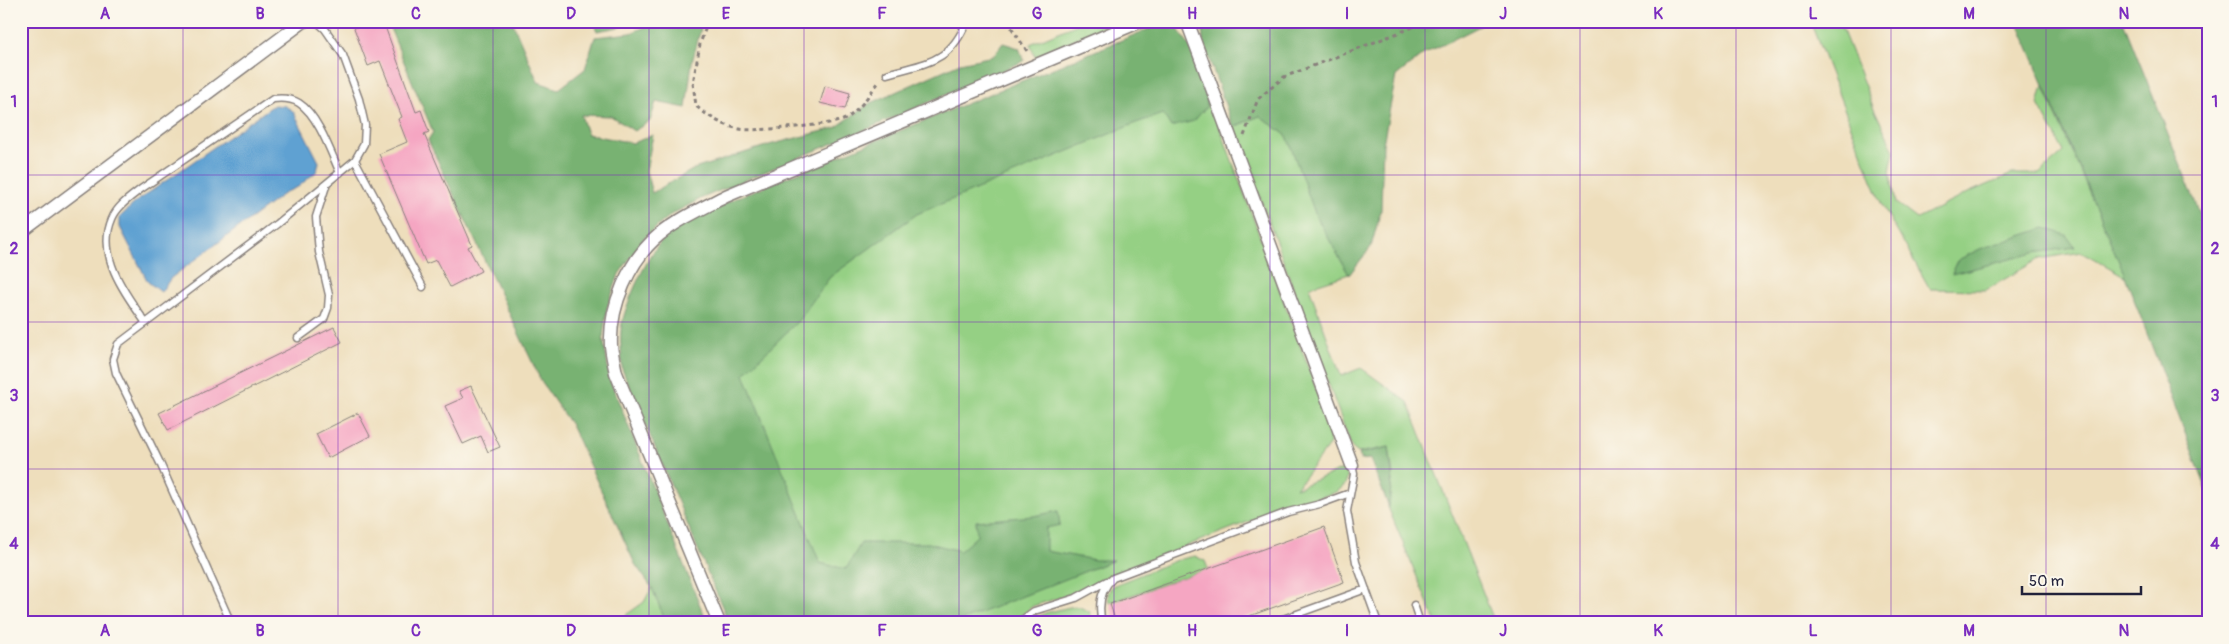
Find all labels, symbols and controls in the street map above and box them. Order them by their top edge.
text: A [100,4,111,24]
text: B [255,4,265,24]
text: C [411,4,421,24]
text: D [566,4,576,24]
text: E [722,4,731,24]
text: F [877,4,887,24]
text: G [1032,4,1043,24]
text: H [1187,4,1197,24]
text: I [1345,4,1349,24]
text: J [1499,4,1507,24]
text: K [1653,4,1663,24]
text: L [1808,4,1818,24]
text: M [1963,4,1975,24]
text: N [2119,4,2130,24]
text: 1 [11,92,17,112]
text: 1 [2212,92,2218,112]
text: 2 [10,239,19,259]
text: 2 [2211,239,2220,259]
text: 3 [10,386,19,406]
text: 3 [2211,386,2220,406]
text: 4 [9,534,19,554]
text: 4 [2210,534,2220,554]
scale bar [2022,564,2140,596]
text: 50 m [2029,572,2064,591]
text: A [100,621,111,641]
text: B [255,621,265,641]
text: C [411,621,421,641]
text: D [566,621,576,641]
text: E [722,621,731,641]
text: F [877,621,887,641]
text: G [1032,621,1043,641]
text: H [1187,621,1197,641]
text: I [1345,621,1349,641]
text: J [1499,621,1507,641]
text: K [1653,621,1663,641]
text: L [1808,621,1818,641]
text: M [1963,621,1975,641]
text: N [2119,621,2130,641]

